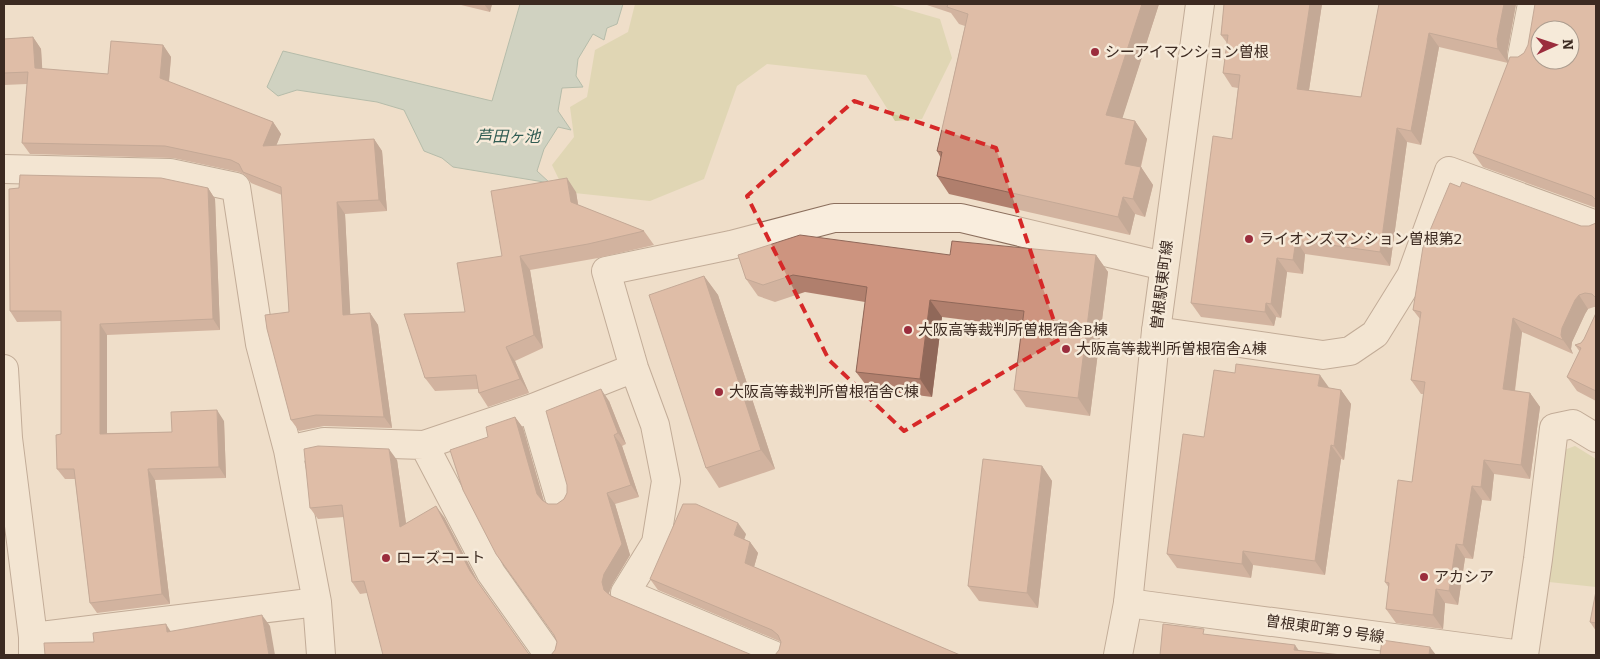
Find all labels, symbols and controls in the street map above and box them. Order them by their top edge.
north arrow [1530,20,1580,70]
text: N [1559,39,1576,50]
place label: シーアイマンション曽根 [1105,43,1269,61]
marker: シーアイマンション曽根 [1089,46,1101,58]
water label: 芦田ヶ池 [476,127,542,146]
place label: ライオンズマンション曽根第2 [1259,230,1462,248]
marker: ライオンズマンション曽根第2 [1243,233,1255,245]
street label: 曽根駅東町線 [1148,239,1176,331]
place label: 大阪高等裁判所曽根宿舎B棟 [918,321,1108,339]
marker: 大阪高等裁判所曽根宿舎B棟 [902,324,914,336]
place label: 大阪高等裁判所曽根宿舎A棟 [1076,340,1267,358]
marker: 大阪高等裁判所曽根宿舎A棟 [1060,343,1072,355]
place label: 大阪高等裁判所曽根宿舎C棟 [729,383,919,401]
marker: 大阪高等裁判所曽根宿舎C棟 [713,386,725,398]
place label: ローズコート [396,549,485,567]
marker: ローズコート [380,552,392,564]
place label: アカシア [1434,568,1494,586]
marker: アカシア [1418,571,1430,583]
street label: 曽根東町第９号線 [1264,612,1386,646]

